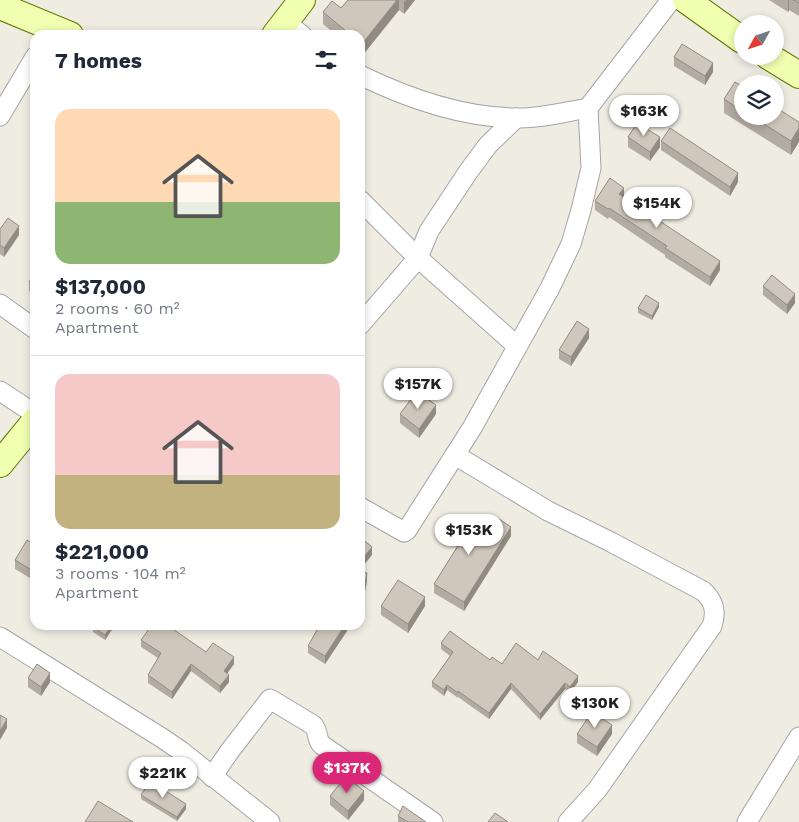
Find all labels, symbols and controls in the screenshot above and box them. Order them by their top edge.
north arrow [734,15,784,65]
map controls [734,15,784,125]
icon: filters [312,46,340,74]
text: 7 homes [55,48,142,73]
button: layers [734,75,784,125]
pin: $163K [609,94,679,137]
text: $163K [620,101,668,120]
icon: home [153,141,243,231]
pin: $154K [622,186,692,229]
text: $154K [633,193,681,212]
text: $137,000 [55,274,146,299]
text: 2 rooms · 60 m² [55,299,180,318]
text: Apartment [55,318,138,337]
pin: $157K [383,368,453,410]
text: $157K [395,374,441,393]
icon: home [153,407,243,497]
pin: $153K [434,514,504,556]
text: $153K [445,520,493,539]
text: $221,000 [55,539,149,564]
text: 3 rooms · 104 m² [55,564,186,583]
text: Apartment [55,583,138,602]
pin: $130K [560,686,630,729]
text: $130K [571,693,619,712]
pin: $137K [312,752,382,794]
pin: $221K [128,756,198,799]
text: $137K [323,758,371,777]
text: $221K [139,763,187,782]

